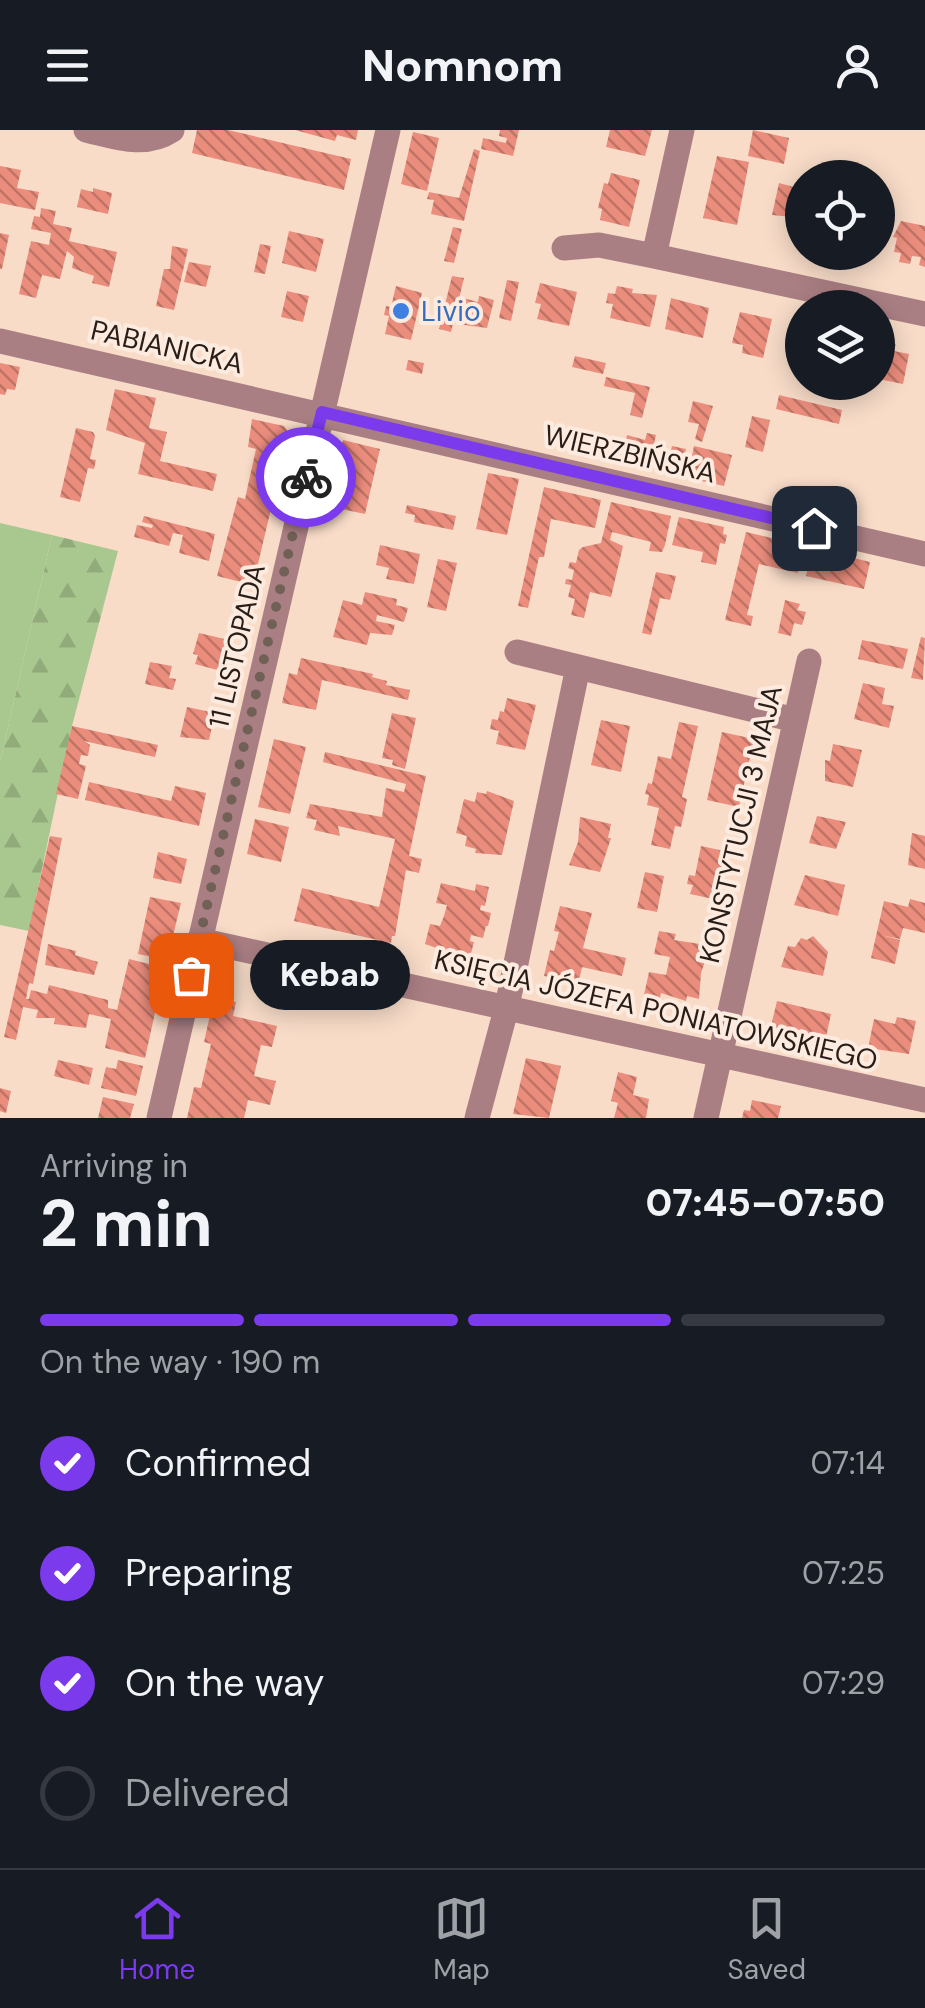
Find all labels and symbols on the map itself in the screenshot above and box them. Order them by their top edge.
place label: Livio [421,293,481,330]
marker: Livio [390,300,412,322]
street label: PABIANICKA [87,312,247,382]
street label: WIERZBIŃSKA [540,416,720,492]
courier [256,427,356,527]
pin [772,486,857,571]
street label: 11 LISTOPADA [200,560,274,732]
street label: KONSTYTUCJI 3 MAJA [691,681,791,967]
pin [149,933,234,1018]
callout: Kebab [251,940,411,1010]
street label: KSIĘCIA JÓZEFA PONIATOWSKIEGO [431,941,881,1079]

